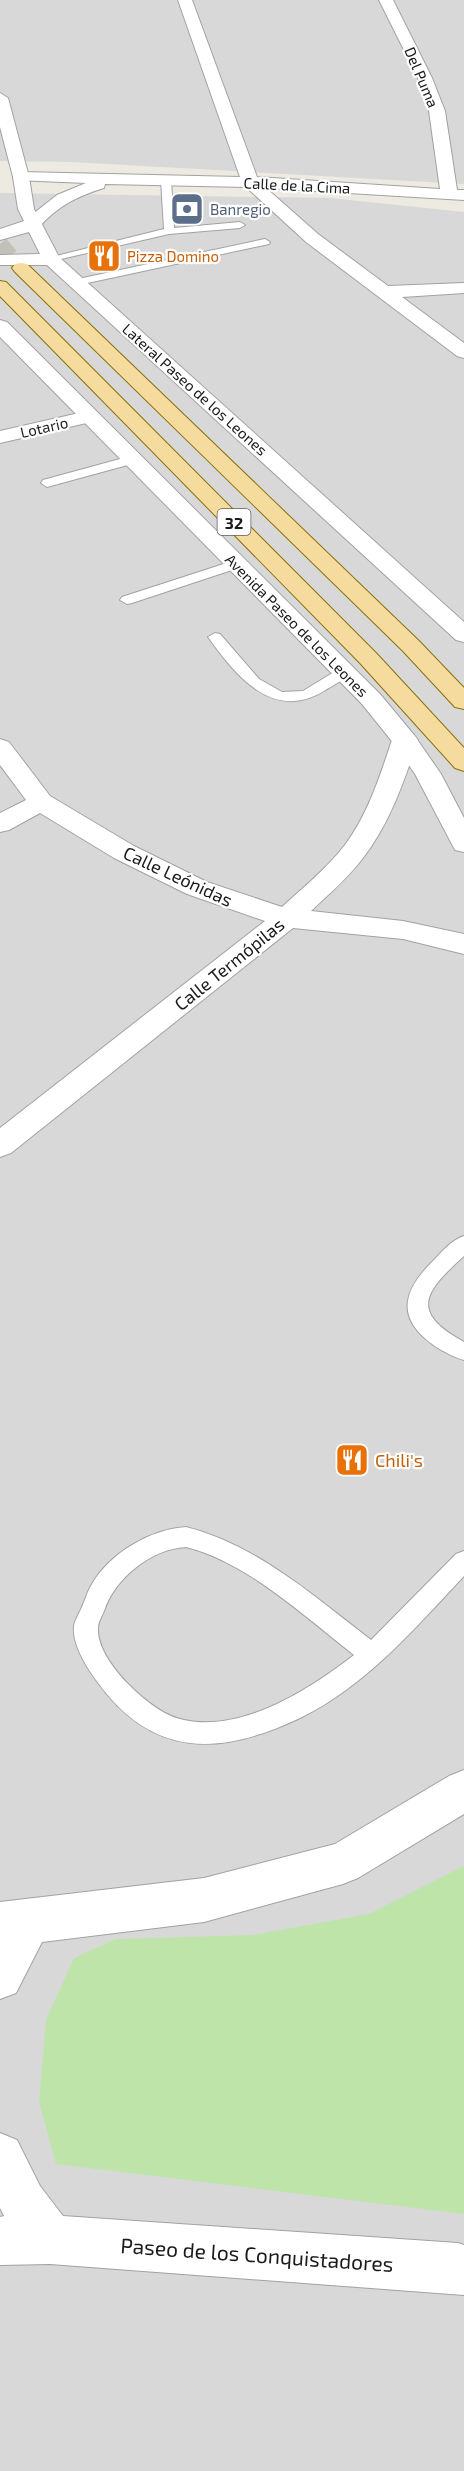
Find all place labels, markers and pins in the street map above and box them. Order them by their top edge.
bank icon: Banregio [169,191,205,227]
place label: Banregio [210,200,271,218]
restaurant icon: Pizza Domino [86,238,122,274]
place label: Pizza Domino [127,247,219,265]
restaurant icon: Chili's [334,1442,370,1478]
place label: Chili's [375,1449,423,1471]

